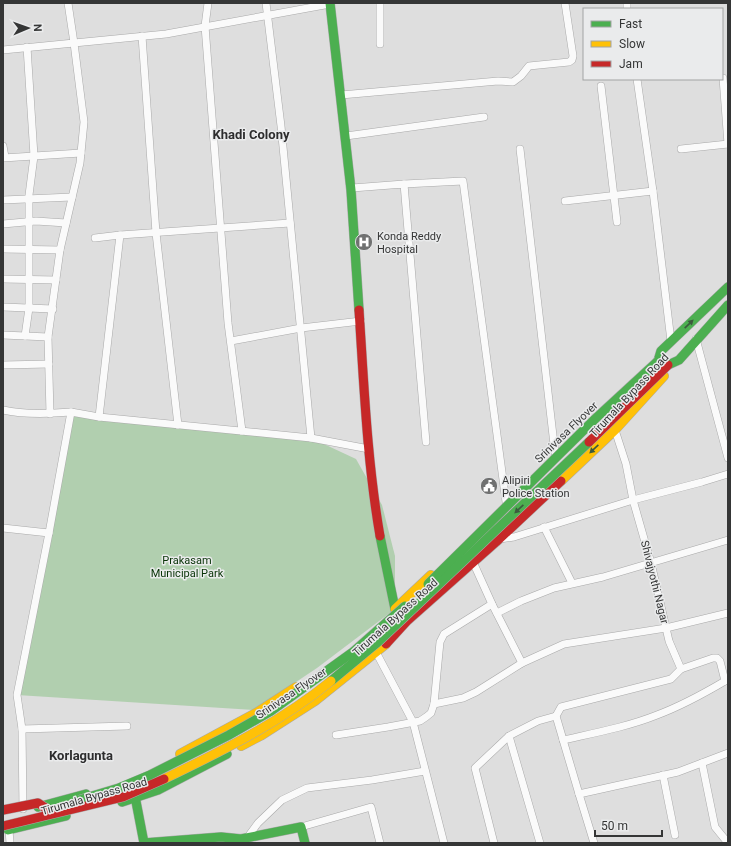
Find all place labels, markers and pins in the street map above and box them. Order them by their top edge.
place label: Konda Reddy Hospital [377,230,442,256]
hospital icon: Konda Reddy Hospital [354,232,374,252]
place label: Alipiri Police Station [502,474,570,500]
public building icon: Alipiri Police Station [479,476,499,496]

